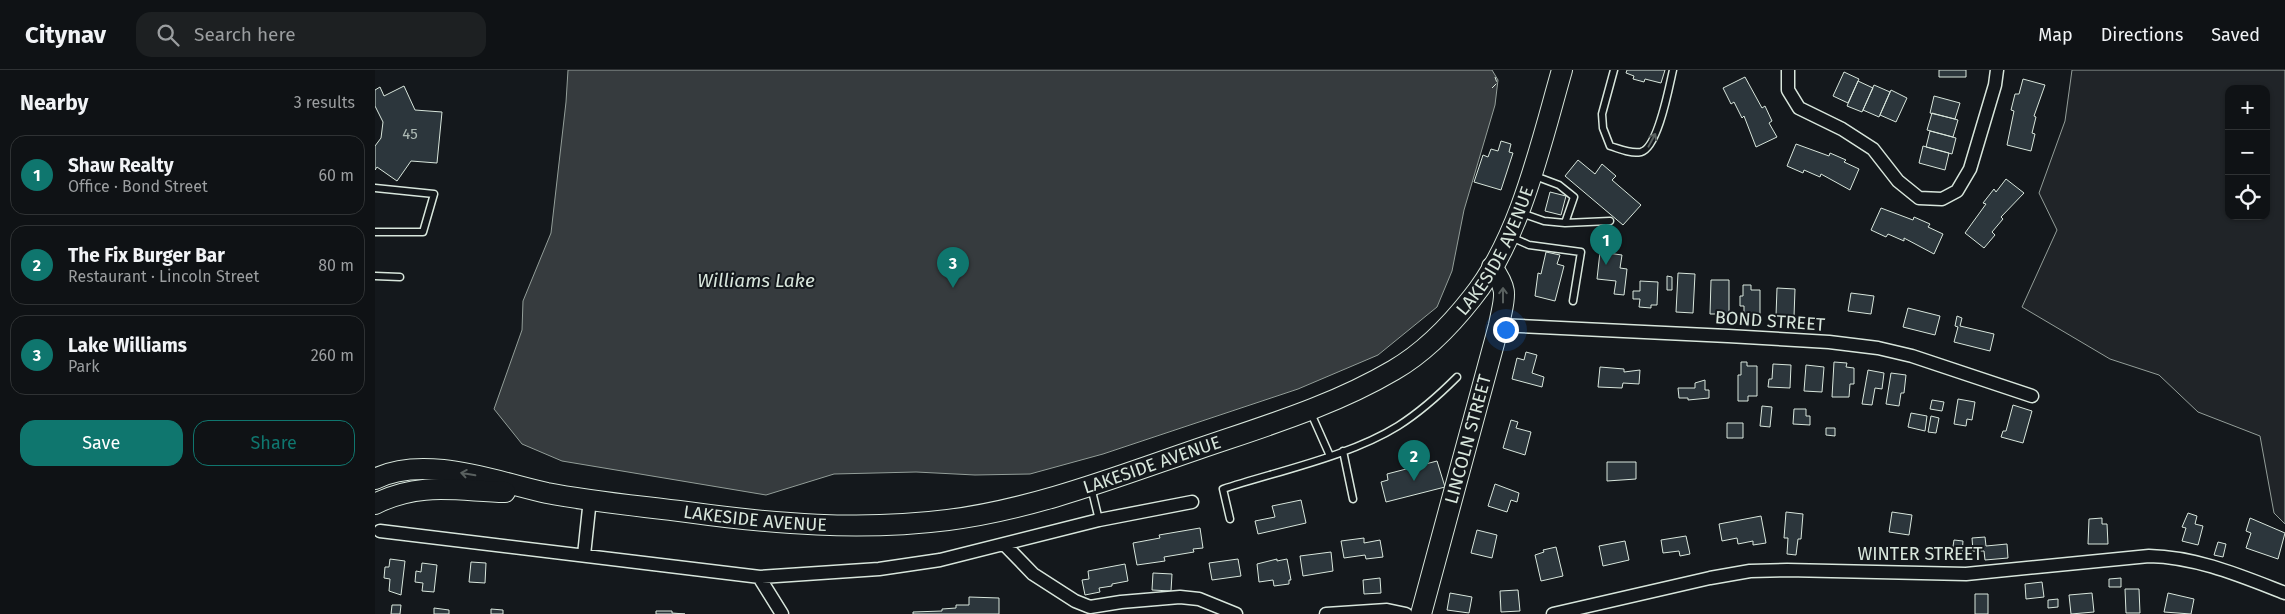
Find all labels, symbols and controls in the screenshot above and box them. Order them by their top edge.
search box [136,12,486,57]
text: Citynav [25,21,106,49]
icon: search [154,21,182,49]
text: Search here [194,23,296,46]
text: Map [2038,24,2073,46]
text: Directions [2101,24,2183,46]
text: Saved [2211,24,2260,46]
map controls [2225,85,2270,220]
button: + [2225,85,2270,130]
text: Nearby [20,90,88,116]
text: 3 results [294,93,355,112]
house number: 45 [402,125,418,143]
button: − [2225,130,2270,175]
one-way arrow [1647,133,1657,148]
text: Shaw Realty [68,154,174,177]
text: 1 [33,166,41,185]
text: 60 m [319,166,354,185]
button: locate [2225,175,2270,220]
text: Office · Bond Street [68,177,208,196]
street label: LAKESIDE AVENUE [1451,183,1538,320]
pin: 1 [1590,224,1622,265]
text: The Fix Burger Bar [68,244,225,267]
pin: 3 [937,247,969,288]
text: 2 [33,256,41,275]
text: 80 m [318,256,354,275]
text: Restaurant · Lincoln Street [68,267,259,286]
water label: Williams Lake [697,269,815,292]
one-way arrow [1498,287,1508,303]
street label: BOND STREET [1714,306,1826,336]
your location [1493,317,1519,343]
text: Lake Williams [68,334,187,357]
text: 3 [33,346,41,365]
text: 260 m [311,346,354,365]
text: Park [68,357,100,376]
street label: LINCOLN STREET [1440,371,1496,506]
button: Save [20,420,183,466]
button: Share [193,420,355,466]
street label: LAKESIDE AVENUE [1080,431,1224,498]
pin: 2 [1398,440,1430,481]
one-way arrow [460,469,476,479]
street label: LAKESIDE AVENUE [682,501,827,536]
street label: WINTER STREET [1857,543,1983,565]

